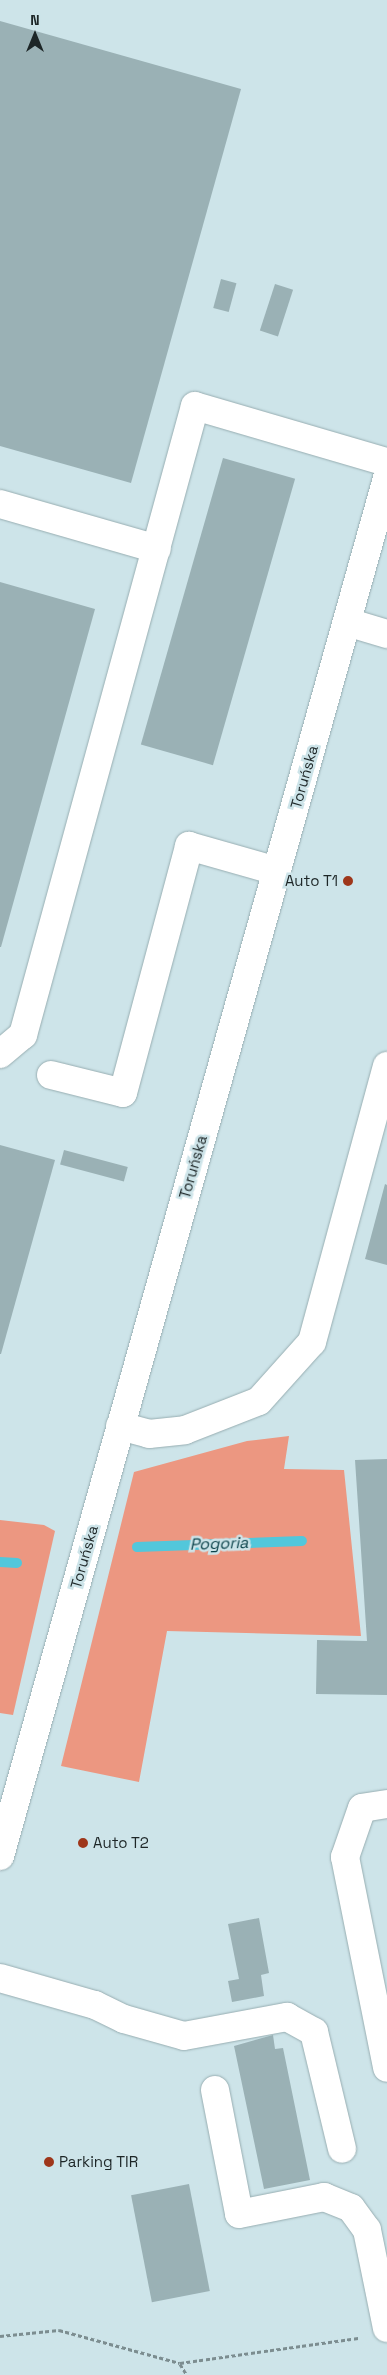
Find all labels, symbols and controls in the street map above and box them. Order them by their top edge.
north arrow [10,10,60,60]
text: N [30,11,40,29]
street label: Toruńska [286,743,322,811]
place label: Auto T1 [285,872,338,890]
marker: Auto T1 [342,875,354,887]
street label: Toruńska [175,1133,211,1201]
street label: Toruńska [66,1523,102,1591]
water label: Pogoria [189,1533,249,1555]
place label: Auto T2 [93,1834,149,1852]
marker: Auto T2 [77,1837,89,1849]
place label: Parking TIR [59,2153,138,2171]
marker: Parking TIR [43,2156,55,2168]

